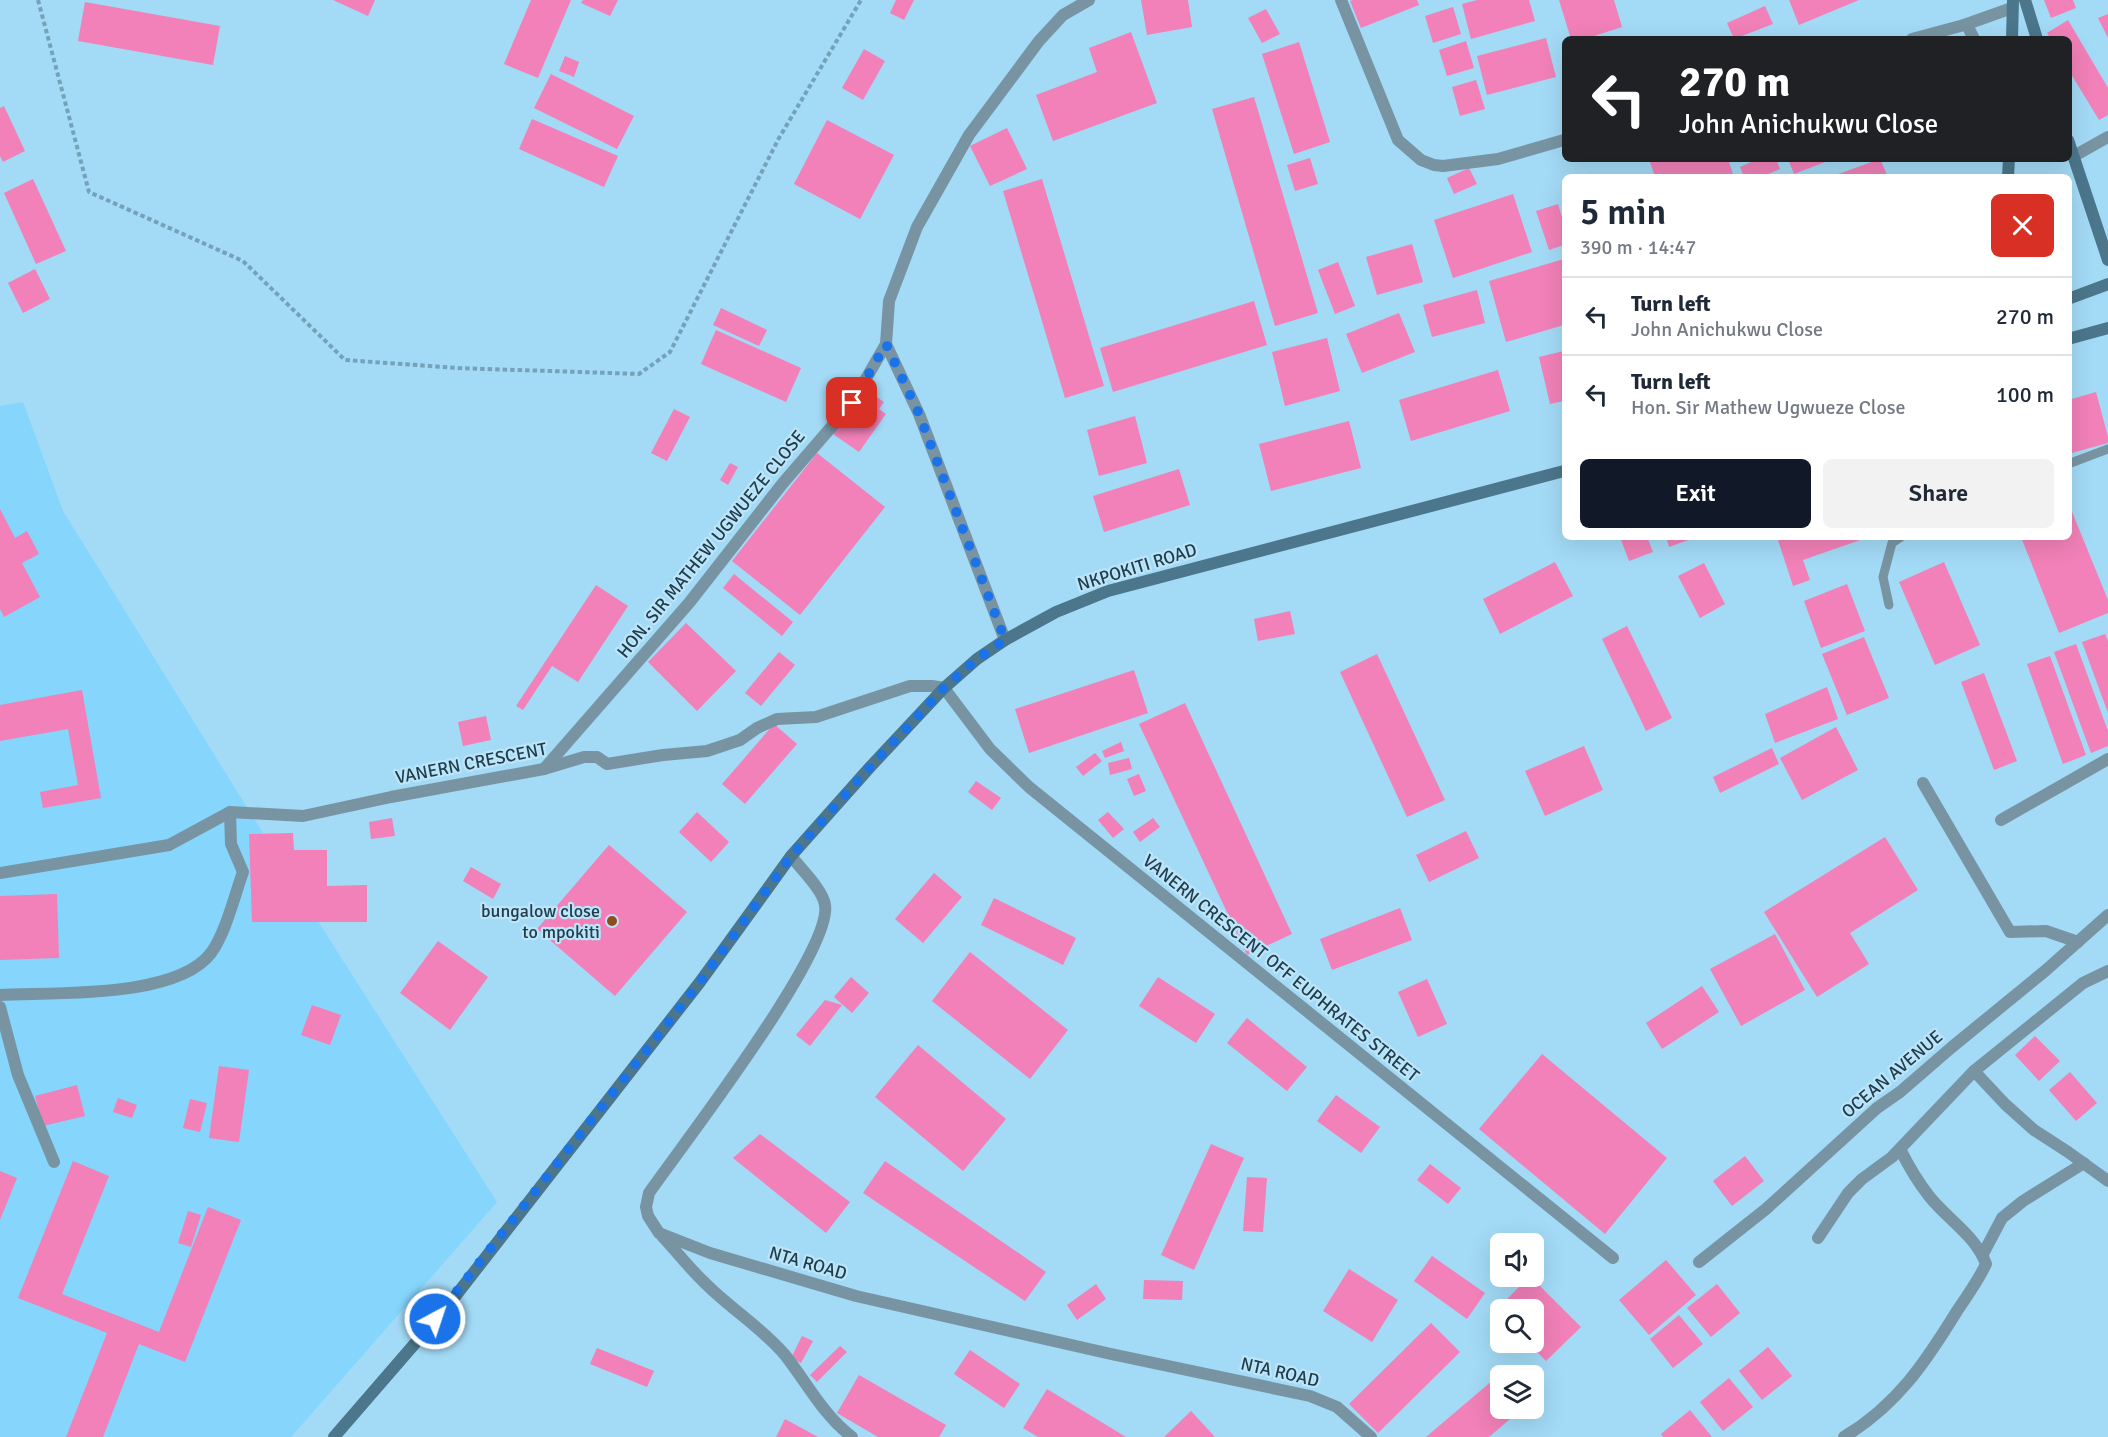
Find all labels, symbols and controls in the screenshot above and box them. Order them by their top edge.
text: 270 m [1679,57,1790,108]
icon: left [1580,60,1658,138]
text: John Anichukwu Close [1679,108,1938,141]
text: 5 min [1580,190,1666,235]
button: close [1991,194,2054,257]
text: 390 m · 14:47 [1580,235,1696,260]
text: Turn left [1631,290,1711,317]
icon: left [1580,300,1613,333]
text: 270 m [1996,303,2054,330]
text: John Anichukwu Close [1631,317,1823,342]
text: Turn left [1631,368,1711,395]
pin [826,377,877,428]
icon: left [1580,378,1613,411]
text: 100 m [1996,381,2054,408]
icon: arrive [835,386,868,419]
text: Hon. Sir Mathew Ugwueze Close [1631,395,1906,420]
street label: HON. SIR MATHEW UGWUEZE CLOSE [612,426,810,662]
button: Exit [1580,459,1811,528]
button: Share [1823,459,2054,528]
street label: NKPOKITI ROAD [1075,538,1199,596]
street label: VANERN CRESCENT [393,738,549,788]
street label: VANERN CRESCENT OFF EUPHRATES STREET [1138,850,1424,1086]
place label: bungalow close to mpokiti [481,900,600,943]
marker: bungalow close to mpokiti [605,914,619,928]
street label: OCEAN AVENUE [1837,1025,1947,1123]
map controls [1490,1233,1544,1419]
button: sound [1490,1233,1544,1287]
street label: NTA ROAD [767,1241,849,1285]
position arrow [403,1287,467,1351]
button: search [1490,1299,1544,1353]
street label: NTA ROAD [1239,1352,1321,1392]
button: layers [1490,1365,1544,1419]

